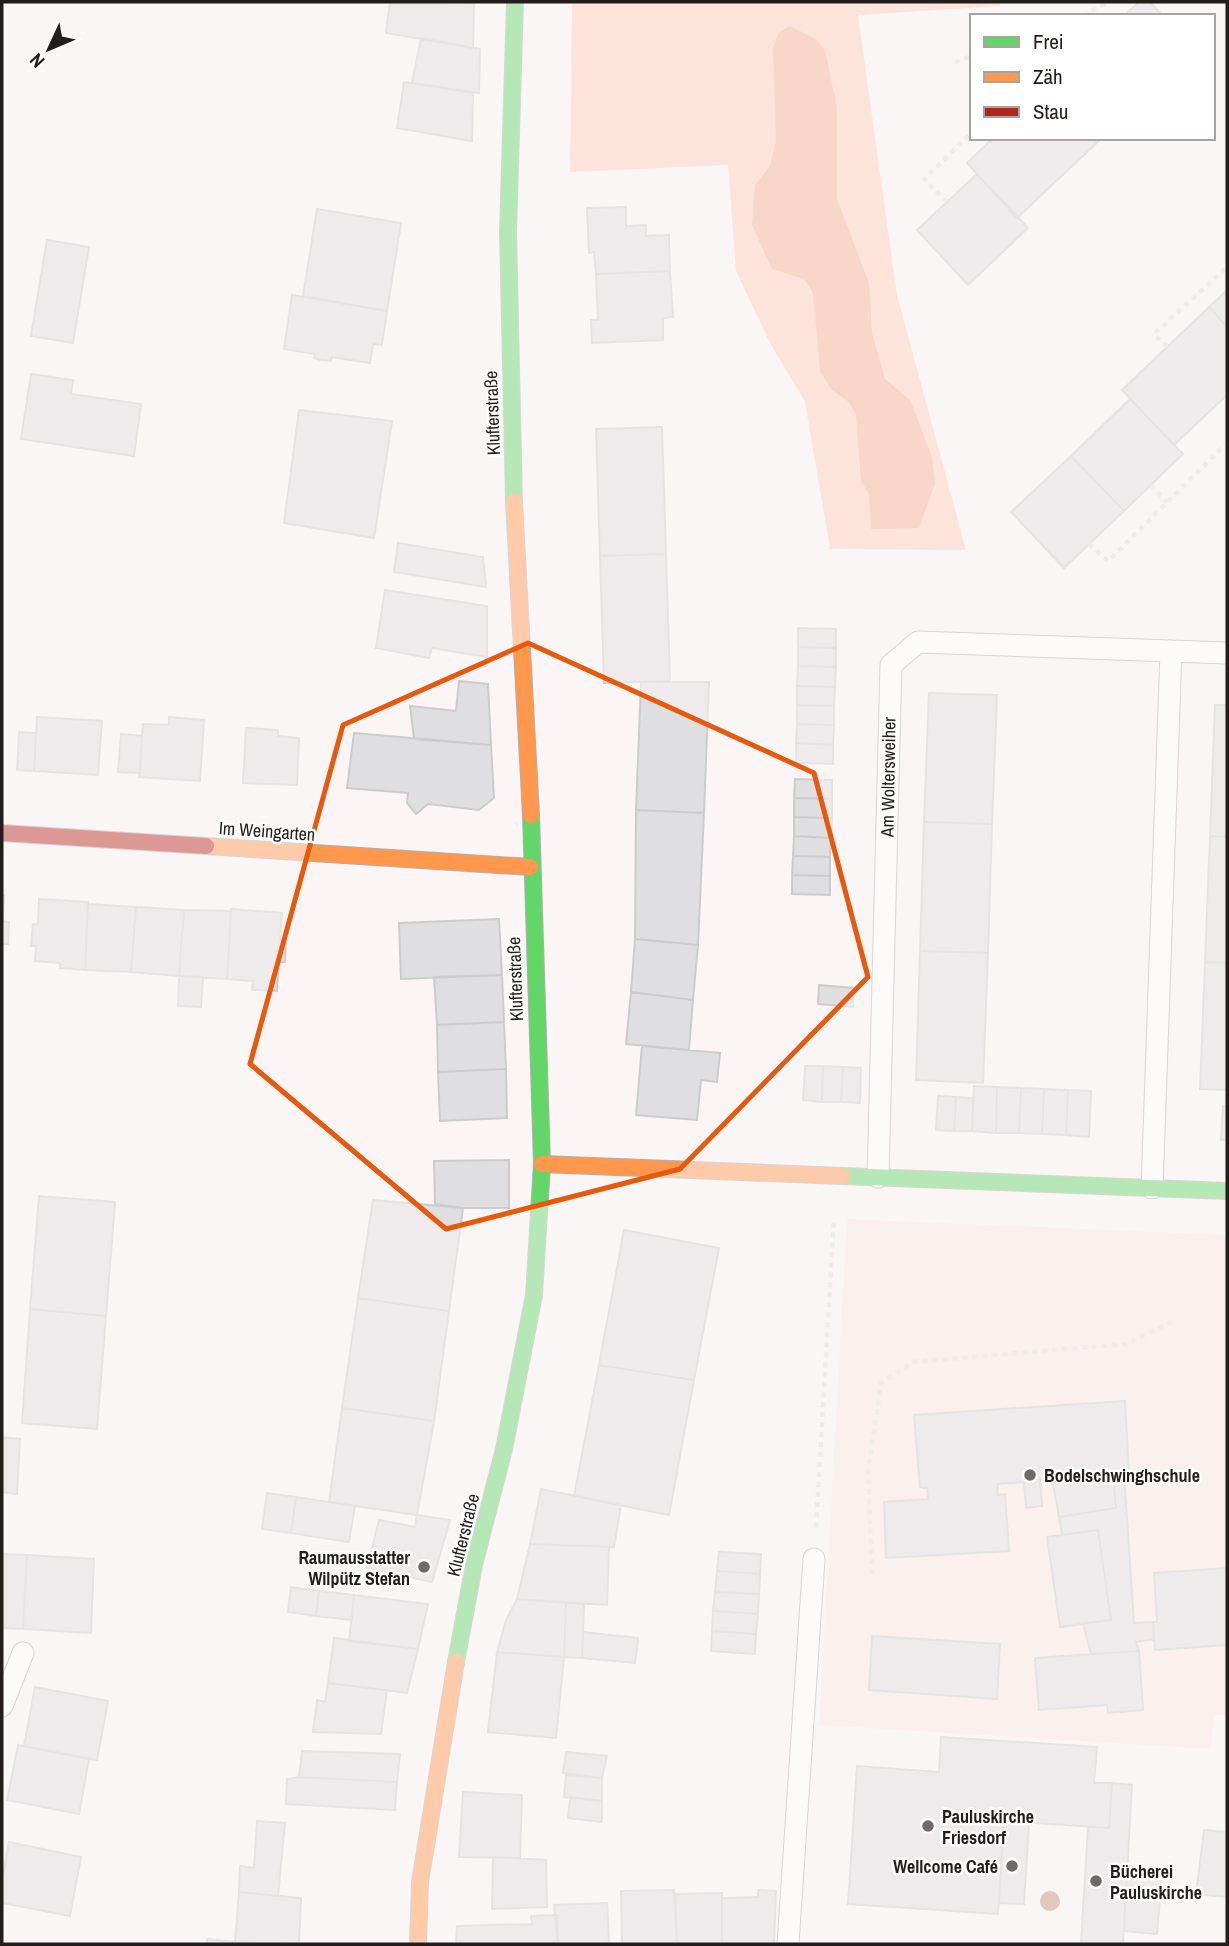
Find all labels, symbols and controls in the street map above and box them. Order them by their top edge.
north arrow [14,14,84,84]
legend [970,14,1215,140]
text: Frei [1033,27,1064,56]
text: N [24,48,50,74]
text: Zäh [1033,62,1063,91]
text: Stau [1033,97,1068,126]
street label: Klufterstraße [478,370,506,456]
street label: Am Woltersweiher [874,717,902,838]
street label: Im Weingarten [218,815,316,847]
street label: Klufterstraße [501,936,529,1022]
place label: Bodelschwinghschule [1044,1463,1200,1488]
marker: Bodelschwinghschule [1022,1467,1038,1483]
street label: Klufterstraße [441,1491,485,1579]
place label: Raumausstatter Wilpütz Stefan [298,1545,410,1591]
marker: Raumausstatter Wilpütz Stefan [416,1559,432,1575]
place label: Pauluskirche Friesdorf [942,1804,1034,1850]
marker: Pauluskirche Friesdorf [920,1818,936,1834]
place label: Wellcome Café [893,1854,998,1879]
marker: Wellcome Café [1004,1858,1020,1874]
place label: Bücherei Pauluskirche [1110,1859,1202,1905]
marker: Bücherei Pauluskirche [1088,1873,1104,1889]

